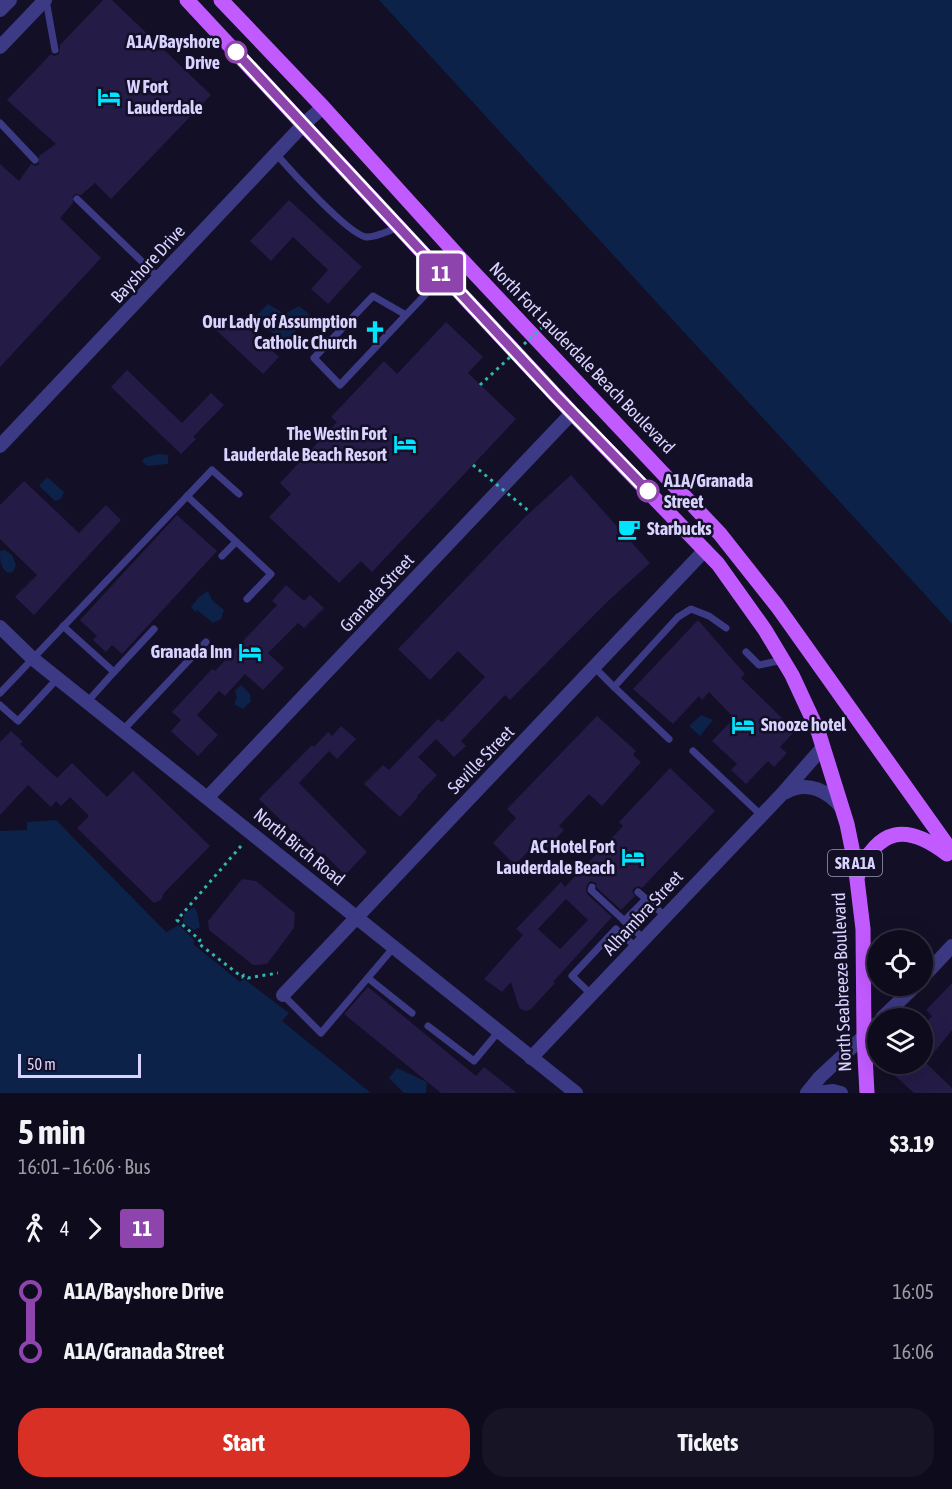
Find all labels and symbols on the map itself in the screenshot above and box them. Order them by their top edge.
place label: A1A/Bayshore Drive [125,31,220,73]
marker: A1A/Bayshore Drive [225,41,247,63]
place label: W Fort Lauderdale [126,76,203,118]
hotel icon: W Fort Lauderdale [96,84,122,110]
street label: Bayshore Drive [106,220,189,307]
line badge: 11 [414,254,468,292]
street label: North Fort Lauderdale Beach Boulevard [485,258,679,458]
place label: Our Lady of Assumption Catholic Church [202,311,357,353]
church icon: Our Lady of Assumption Catholic Church [362,319,388,345]
place label: The Westin Fort Lauderdale Beach Resort [224,423,388,465]
hotel icon: The Westin Fort Lauderdale Beach Resort [392,431,418,457]
place label: A1A/Granada Street [663,470,753,512]
marker: A1A/Granada Street [637,480,659,502]
cafe icon: Starbucks [616,516,642,542]
place label: Starbucks [647,518,712,539]
street label: Granada Street [335,549,418,636]
hotel icon: Granada Inn [237,639,263,665]
place label: Granada Inn [151,641,232,662]
hotel icon: Snooze hotel [730,712,756,738]
place label: Snooze hotel [761,714,846,735]
street label: Seville Street [443,721,518,798]
street label: North Birch Road [250,804,349,890]
place label: AC Hotel Fort Lauderdale Beach [496,836,616,878]
hotel icon: AC Hotel Fort Lauderdale Beach [620,844,646,870]
road number: SR A1A [828,850,882,876]
street label: Alhambra Street [598,866,687,959]
street label: North Seabreeze Boulevard [828,892,855,1072]
scale bar [18,1051,141,1078]

